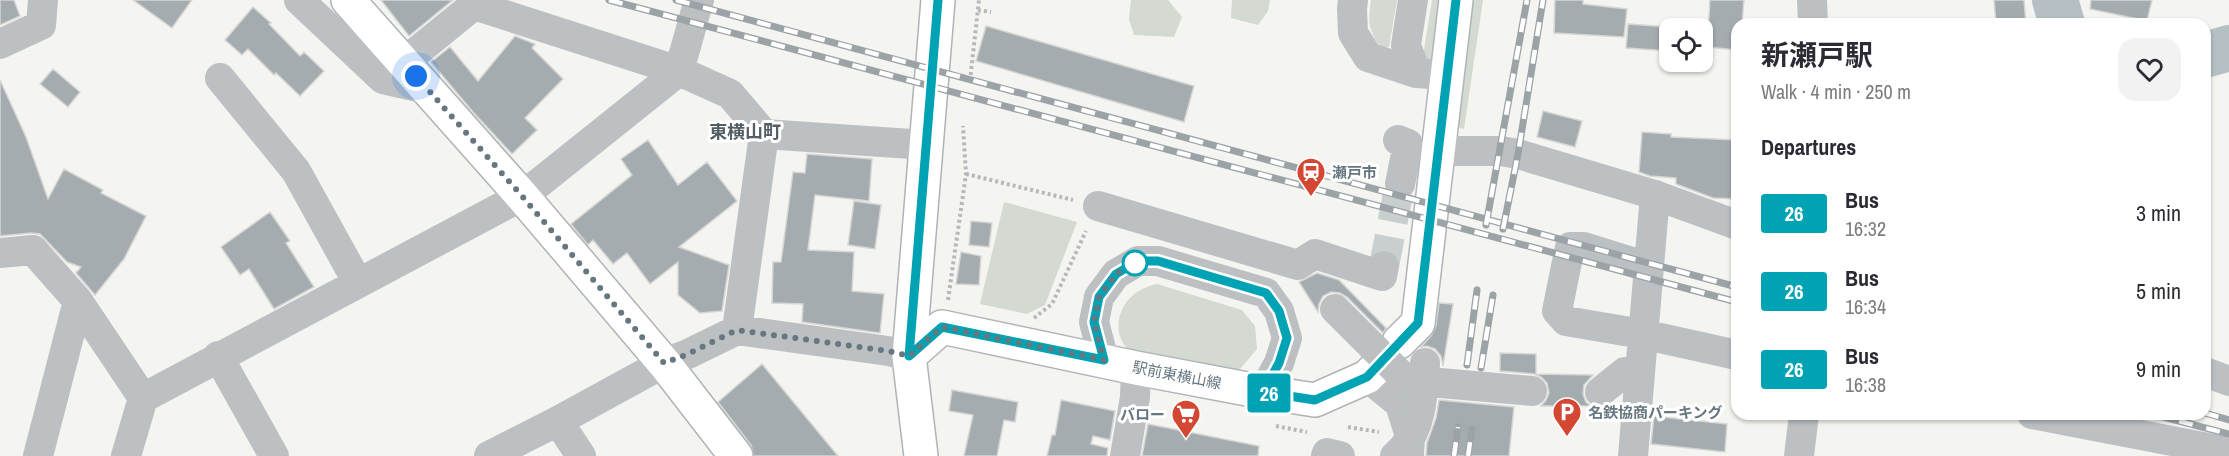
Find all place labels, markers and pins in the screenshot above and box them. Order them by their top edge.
station icon: 瀬戸市 [1295,156,1327,198]
place label: 瀬戸市 [1332,162,1377,183]
unlabelled marker [1122,250,1148,276]
parking icon: 名鉄協商パーキング [1551,396,1583,438]
supermarket icon: バロー [1170,398,1202,440]
place label: 名鉄協商パーキング [1588,402,1723,423]
place label: バロー [1120,404,1165,425]

